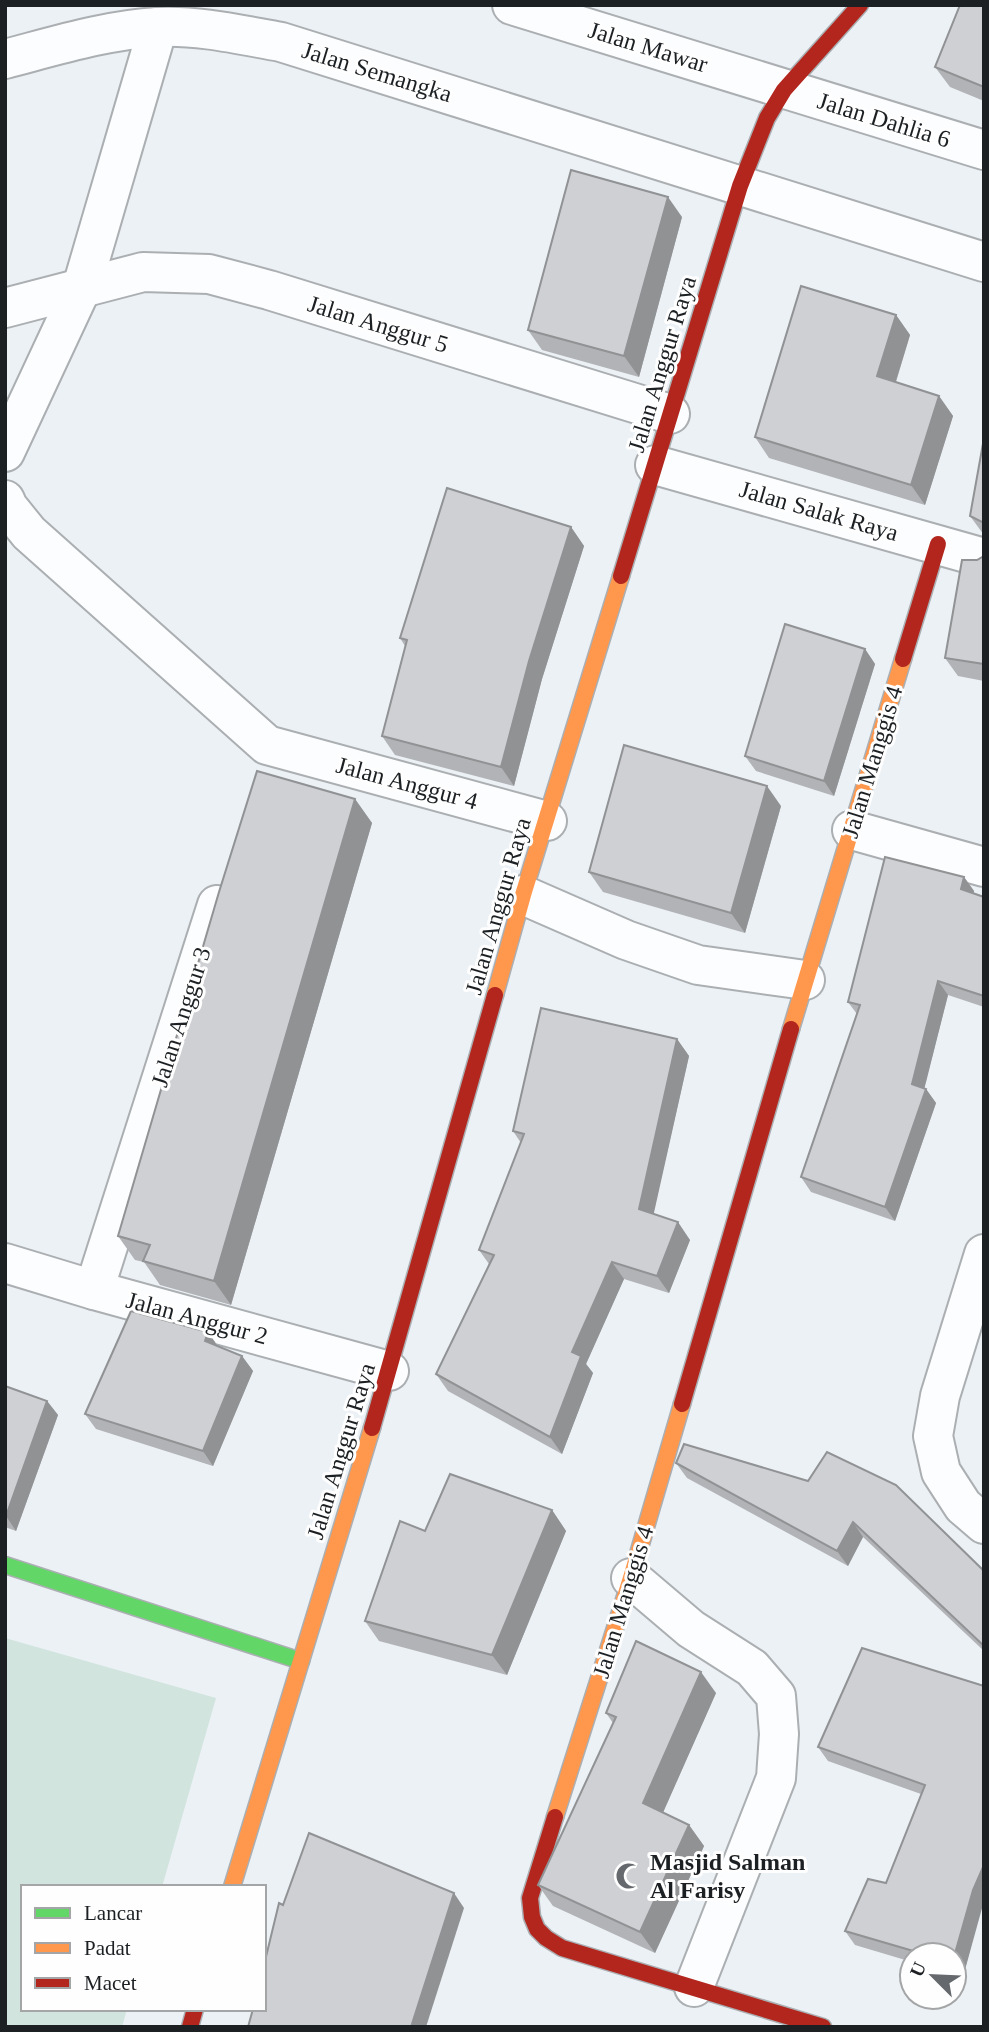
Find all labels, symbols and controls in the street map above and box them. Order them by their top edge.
street label: Jalan Mawar [585,17,711,77]
street label: Jalan Semangka [299,37,455,107]
street label: Jalan Dahlia 6 [815,87,953,153]
street label: Jalan Anggur Raya [623,273,701,455]
street label: Jalan Anggur 5 [305,290,451,358]
street label: Jalan Salak Raya [737,476,902,546]
street label: Jalan Manggis 4 [837,683,907,841]
street label: Jalan Anggur 4 [333,752,481,814]
street label: Jalan Anggur Raya [460,814,536,997]
street label: Jalan Anggur 3 [146,944,216,1090]
street label: Jalan Anggur 2 [123,1287,271,1349]
street label: Jalan Anggur Raya [302,1360,380,1542]
street label: Jalan Manggis 4 [588,1523,658,1681]
place label: Masjid Salman Al Farisy [650,1849,805,1903]
mosque icon: Masjid Salman Al Farisy [614,1861,644,1891]
legend [21,1885,266,2011]
text: Lancar [84,1901,142,1925]
text: Padat [84,1936,131,1960]
north arrow [898,1941,968,2011]
text: U [906,1959,930,1980]
text: Macet [84,1971,137,1995]

